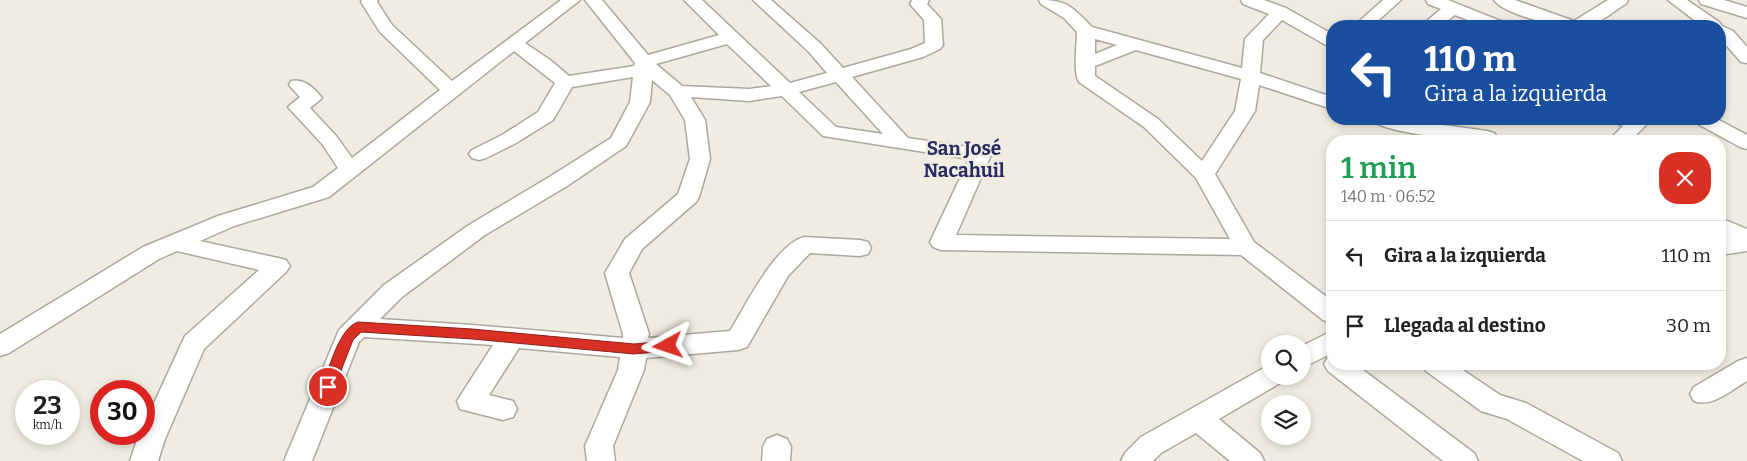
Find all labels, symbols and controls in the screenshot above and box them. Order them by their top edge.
text: 110 m [1424,38,1516,80]
icon: left [1341,40,1406,105]
text: Gira a la izquierda [1424,80,1607,107]
district label: San José Nacahuil [923,137,1005,182]
text: 1 min [1341,150,1416,186]
button: close [1659,152,1711,204]
text: 140 m · 06:52 [1341,187,1435,206]
icon: left [1341,242,1369,270]
text: Gira a la izquierda [1384,244,1546,267]
text: 110 m [1661,244,1711,267]
icon: arrive [1341,312,1369,340]
text: Llegada al destino [1384,314,1546,337]
text: 30 m [1666,314,1711,337]
position arrow [641,319,693,371]
map controls [1261,335,1311,445]
button: search [1261,335,1311,385]
pin [307,366,349,408]
icon: arrive [314,373,342,401]
speed limit sign: 30 [90,380,155,445]
text: 23 [33,391,62,421]
button: layers [1261,395,1311,445]
text: km/h [33,418,62,432]

